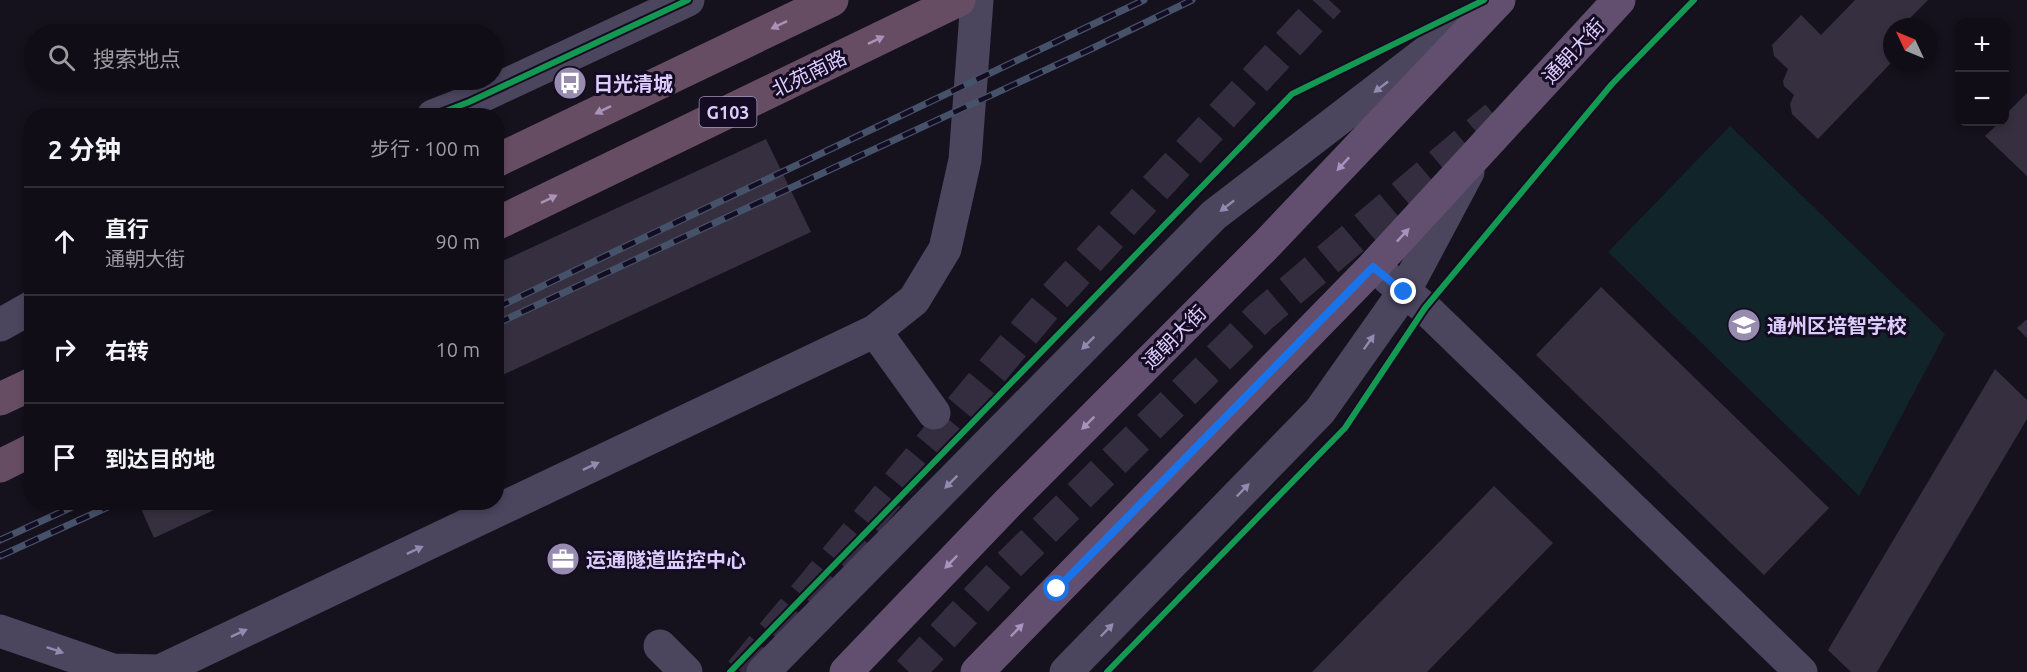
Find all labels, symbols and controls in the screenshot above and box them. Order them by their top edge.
street label: 通朝大街 [1537,14,1609,88]
north arrow [1883,18,1937,72]
map controls [1955,18,2009,126]
button: + [1955,18,2009,72]
one-way arrow [771,21,788,30]
search box [24,24,504,90]
one-way arrow [867,36,884,45]
icon: search [45,41,78,74]
street label: 北苑南路 [768,45,850,101]
text: 搜索地点 [93,46,181,71]
bus stop icon: 日光清城 [552,65,588,101]
place label: 日光清城 [593,72,673,95]
button: − [1955,72,2009,126]
one-way arrow [1373,81,1389,93]
road number: G103 [700,97,756,127]
one-way arrow [595,105,612,114]
text: 2 分钟 [48,135,121,164]
text: 步行 · 100 m [370,137,480,160]
one-way arrow [1336,157,1350,171]
one-way arrow [541,194,558,203]
one-way arrow [1219,200,1235,212]
text: 直行 [105,216,149,241]
icon: ahead [48,225,81,258]
one-way arrow [1396,228,1409,243]
text: 90 m [436,230,480,253]
text: 通朝大街 [105,247,185,270]
route end [1390,278,1416,304]
street label: 通朝大街 [1138,301,1210,373]
school or university icon: 通州区培智学校 [1726,307,1762,343]
place label: 通州区培智学校 [1767,314,1907,337]
icon: right [48,333,81,366]
one-way arrow [1362,335,1374,350]
one-way arrow [1081,336,1095,350]
text: 右转 [105,338,149,363]
text: 10 m [436,338,480,361]
one-way arrow [1081,416,1096,430]
icon: arrive [48,441,81,474]
text: 到达目的地 [105,446,215,471]
one-way arrow [582,461,599,470]
one-way arrow [944,474,958,489]
one-way arrow [1235,484,1249,498]
office icon: 运通隧道监控中心 [545,541,581,577]
one-way arrow [406,545,423,554]
place label: 运通隧道监控中心 [586,548,746,571]
one-way arrow [945,555,959,569]
route start [1043,575,1069,601]
one-way arrow [1010,623,1024,637]
one-way arrow [1099,624,1113,638]
one-way arrow [230,629,247,638]
one-way arrow [46,646,64,656]

